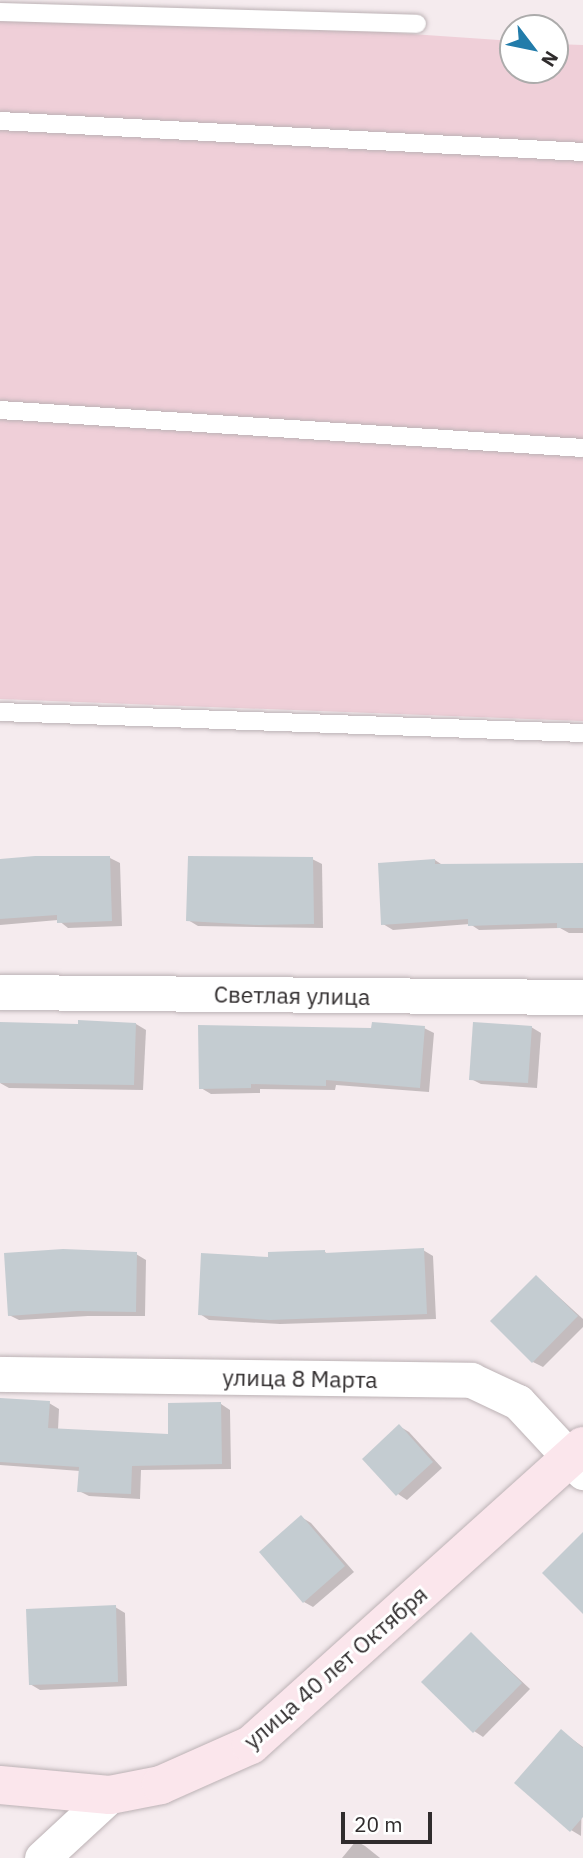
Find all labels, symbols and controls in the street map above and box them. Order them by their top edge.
north arrow [499,14,569,84]
text: N [536,47,564,71]
street label: Светлая улица [214,980,370,1010]
street label: улица 8 Марта [222,1363,378,1393]
street label: улица 40 лет Октября [238,1580,432,1754]
scale bar [345,1798,436,1842]
text: 20 m [354,1810,403,1838]

